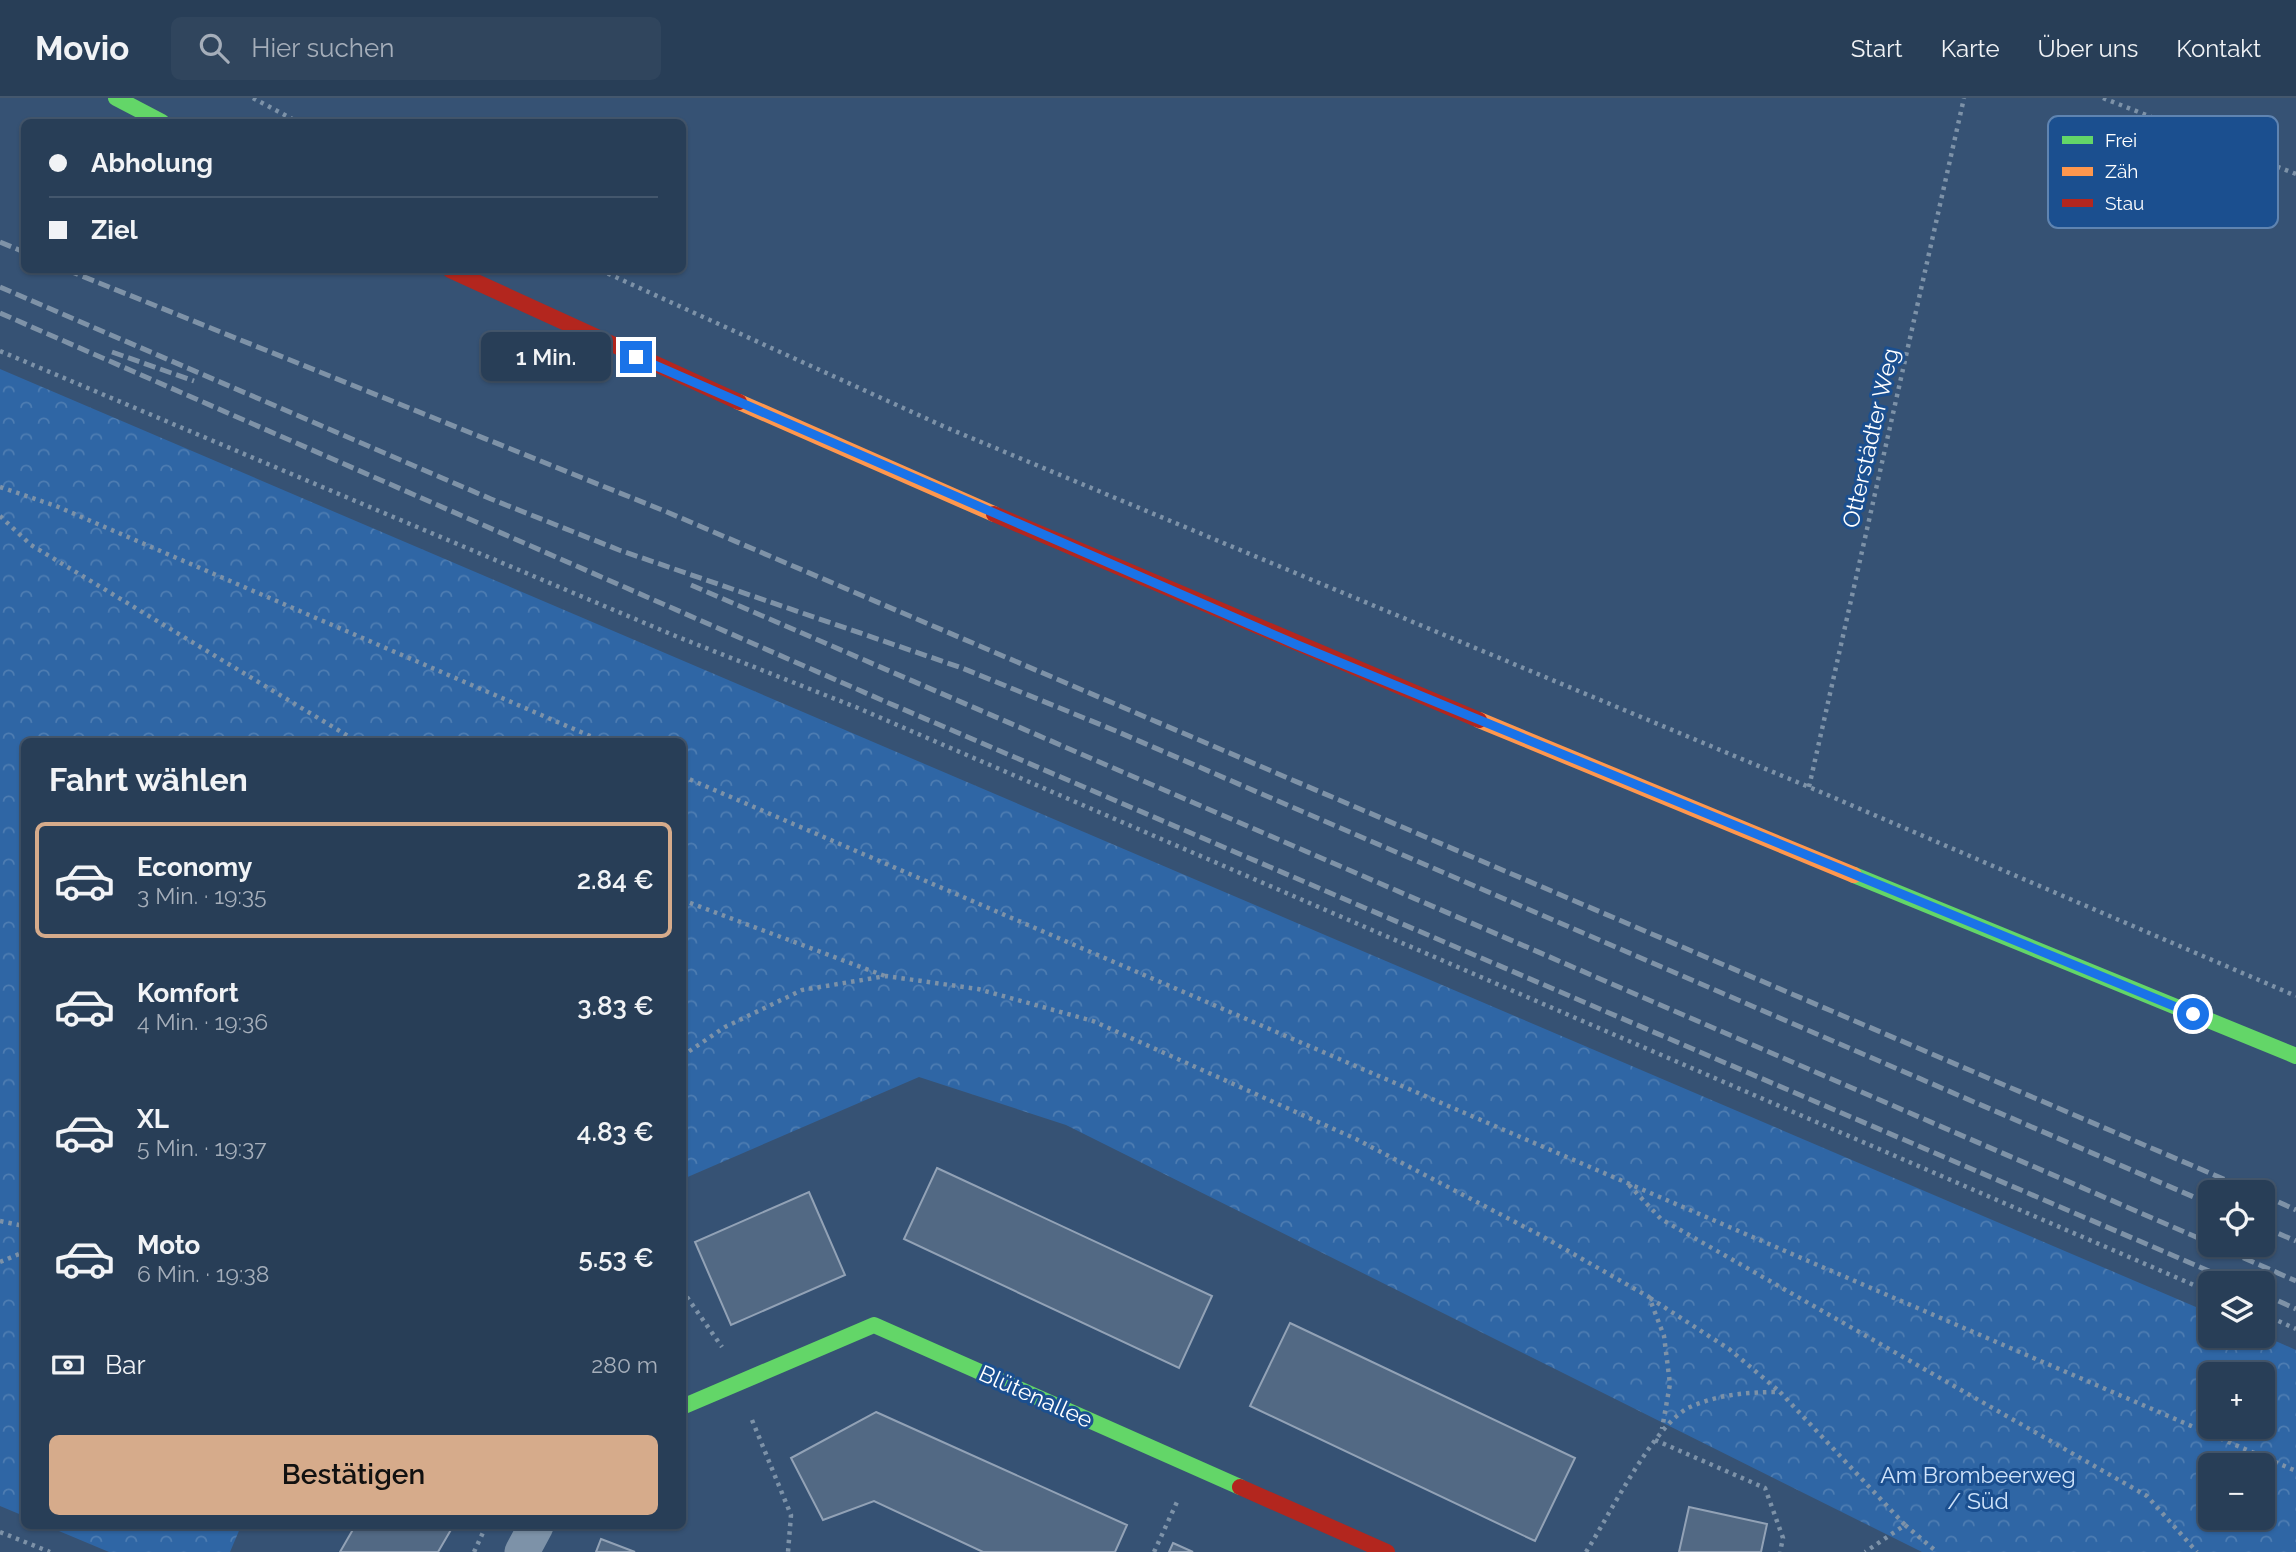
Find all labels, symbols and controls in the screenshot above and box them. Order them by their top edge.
search box [171,17,661,80]
text: Movio [35,29,129,68]
icon: search [195,29,233,67]
text: Hier suchen [251,33,394,63]
text: Start [1851,34,1903,63]
text: Karte [1941,34,2000,63]
text: Über uns [2038,34,2138,63]
text: Kontakt [2176,34,2261,63]
legend [2048,116,2278,228]
text: Frei [2105,129,2137,151]
text: Abholung [91,148,213,178]
text: Zäh [2105,160,2138,182]
text: Stau [2105,192,2144,214]
text: Ziel [91,215,138,245]
callout: 1 Min. [482,332,612,382]
route end [620,341,652,373]
text: 1 Min. [516,343,576,370]
street label: Otterstädter Weg [1836,346,1904,530]
text: Fahrt wählen [49,761,248,798]
icon: car [53,849,116,912]
text: Economy [137,852,252,882]
text: 2.84 € [577,865,654,895]
text: 3 Min. · 19:35 [137,882,267,909]
icon: car [53,975,116,1038]
text: Komfort [137,978,239,1008]
text: 3.83 € [577,991,654,1021]
route start [2177,998,2209,1030]
text: 4 Min. · 19:36 [137,1008,268,1035]
icon: car [53,1101,116,1164]
text: XL [137,1104,169,1134]
text: 4.83 € [577,1117,654,1147]
text: 5 Min. · 19:37 [137,1134,267,1161]
map controls [2198,1180,2275,1530]
button: locate [2198,1180,2275,1257]
icon: car [53,1227,116,1290]
text: Moto [137,1230,200,1260]
text: 5.53 € [578,1243,654,1273]
text: 6 Min. · 19:38 [137,1260,269,1287]
button: layers [2198,1271,2275,1348]
icon: cash [49,1346,87,1384]
text: Bar [105,1350,146,1380]
text: 280 m [591,1351,658,1378]
street label: Blütenallee [975,1359,1097,1433]
button: + [2198,1362,2275,1439]
button: Bestätigen [49,1435,658,1515]
button: − [2198,1453,2275,1530]
park label: Am Brombeerweg / Süd [1880,1461,2076,1514]

